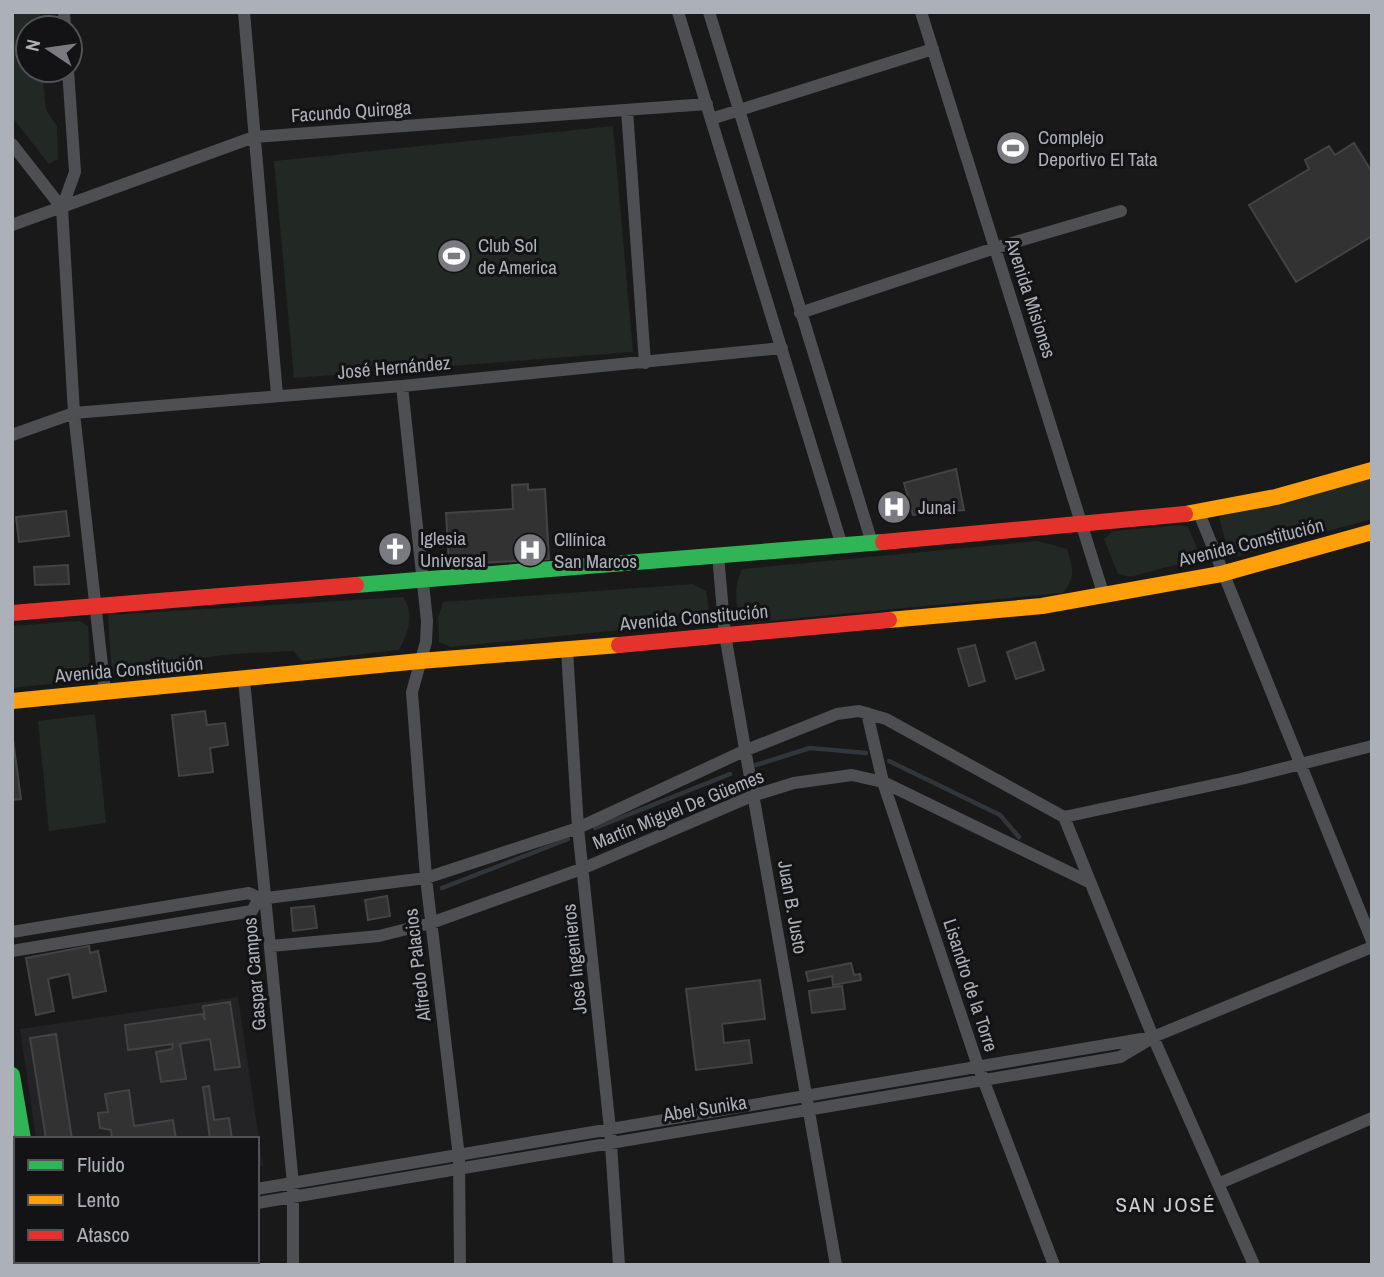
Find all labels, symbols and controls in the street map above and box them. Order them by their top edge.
north arrow [14,14,84,84]
text: N [19,37,46,54]
street label: Facundo Quiroga [290,94,412,128]
place label: Complejo Deportivo El Tata [1038,124,1158,172]
sports icon: Complejo Deportivo El Tata [994,129,1032,167]
place label: Club Sol de America [478,232,557,280]
street label: Avenida Misiones [999,234,1063,361]
sports icon: Club Sol de America [435,237,473,275]
street label: José Hernández [336,349,452,385]
hospital icon: Junai [875,488,913,526]
place label: Junai [918,494,956,520]
street label: Avenida Constitución [1175,511,1326,573]
place label: Iglesia Universal [420,525,486,573]
place label: Cllínica San Marcos [554,526,637,574]
church icon: Iglesia Universal [376,530,414,568]
hospital icon: Cllínica San Marcos [511,531,549,569]
street label: Avenida Constitución [618,598,769,637]
street label: Avenida Constitución [53,650,204,689]
street label: Martín Miguel De Güemes [588,763,768,855]
street label: Juan B. Justo [772,858,814,956]
street label: José Ingenieros [555,902,593,1015]
street label: Alfredo Palacios [397,907,437,1024]
street label: Lisandro de la Torre [937,915,1005,1055]
street label: Gaspar Campos [236,916,272,1032]
street label: Abel Sunika [660,1089,749,1128]
legend [14,1137,259,1263]
text: Fluido [77,1150,125,1179]
text: Lento [77,1185,120,1214]
district label: SAN JOSÉ [1115,1190,1217,1219]
text: Atasco [76,1220,130,1249]

